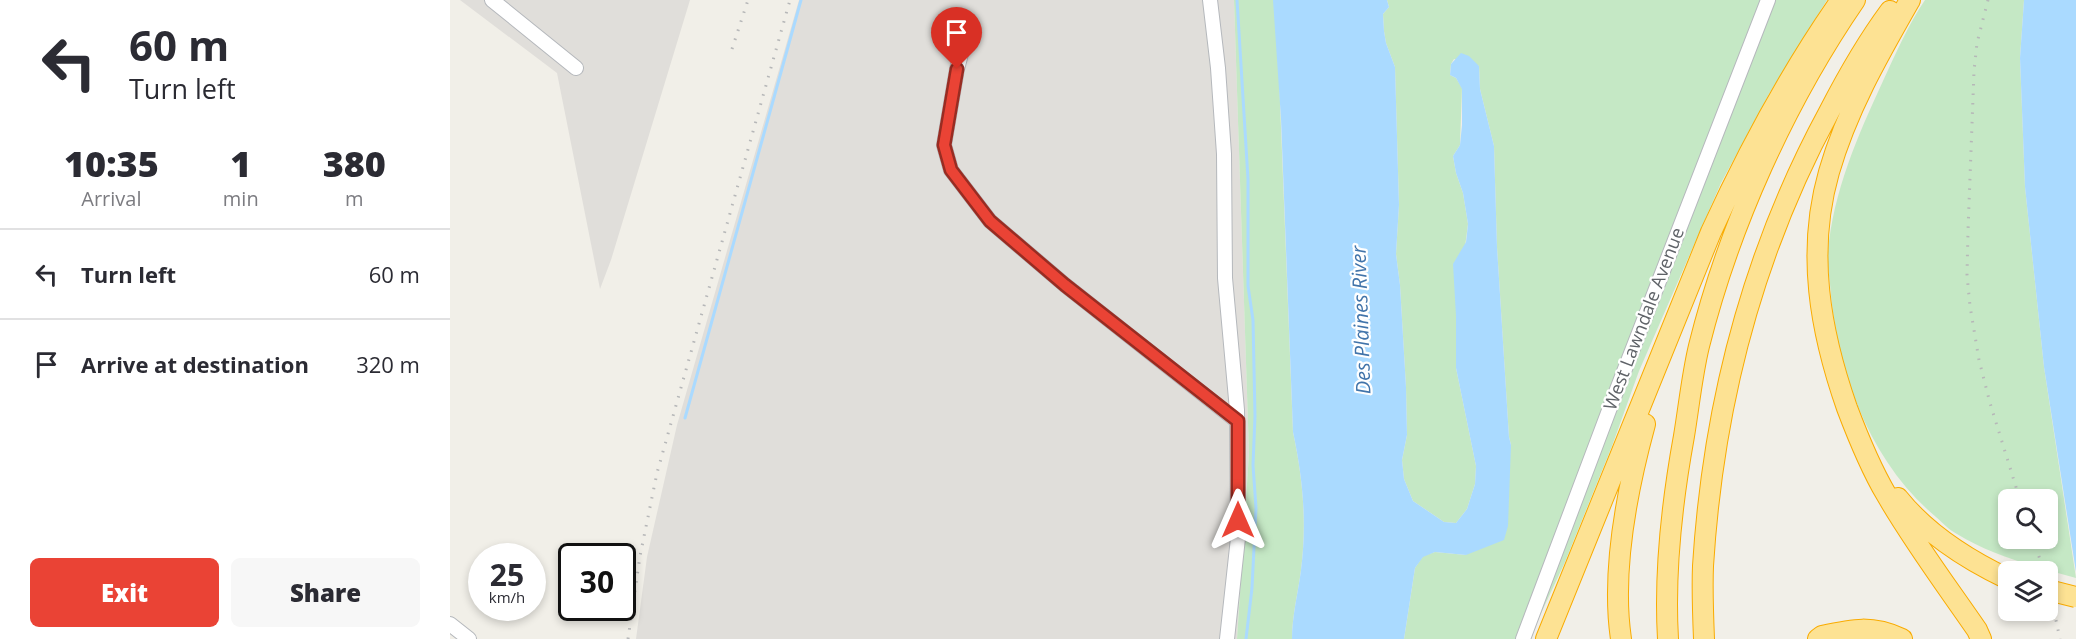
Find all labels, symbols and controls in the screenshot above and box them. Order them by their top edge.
pin [931,7,982,69]
text: 60 m [129,16,229,73]
icon: arrive [940,16,973,49]
icon: left [30,24,108,102]
text: Turn left [129,70,236,107]
text: 10:35 [64,139,159,188]
text: 1 [230,139,251,188]
text: 380 [323,139,386,188]
text: Arrival [81,185,142,212]
text: min [223,185,259,212]
text: m [345,185,364,212]
street label: West Lawndale Avenue [1597,224,1689,413]
water label: Des Plaines River [1344,244,1377,395]
icon: left [30,258,63,291]
text: Turn left [81,259,176,289]
text: 60 m [369,259,420,289]
icon: arrive [30,348,63,381]
text: Arrive at destination [81,349,309,379]
text: 320 m [356,349,420,379]
position arrow [1206,488,1270,552]
map controls [1998,489,2058,621]
button: search [1998,489,2058,549]
speed limit sign: 30 [558,543,636,621]
text: 25 [490,554,524,595]
button: Exit [30,558,219,627]
button: Share [231,558,420,627]
button: layers [1998,561,2058,621]
text: km/h [489,587,525,607]

